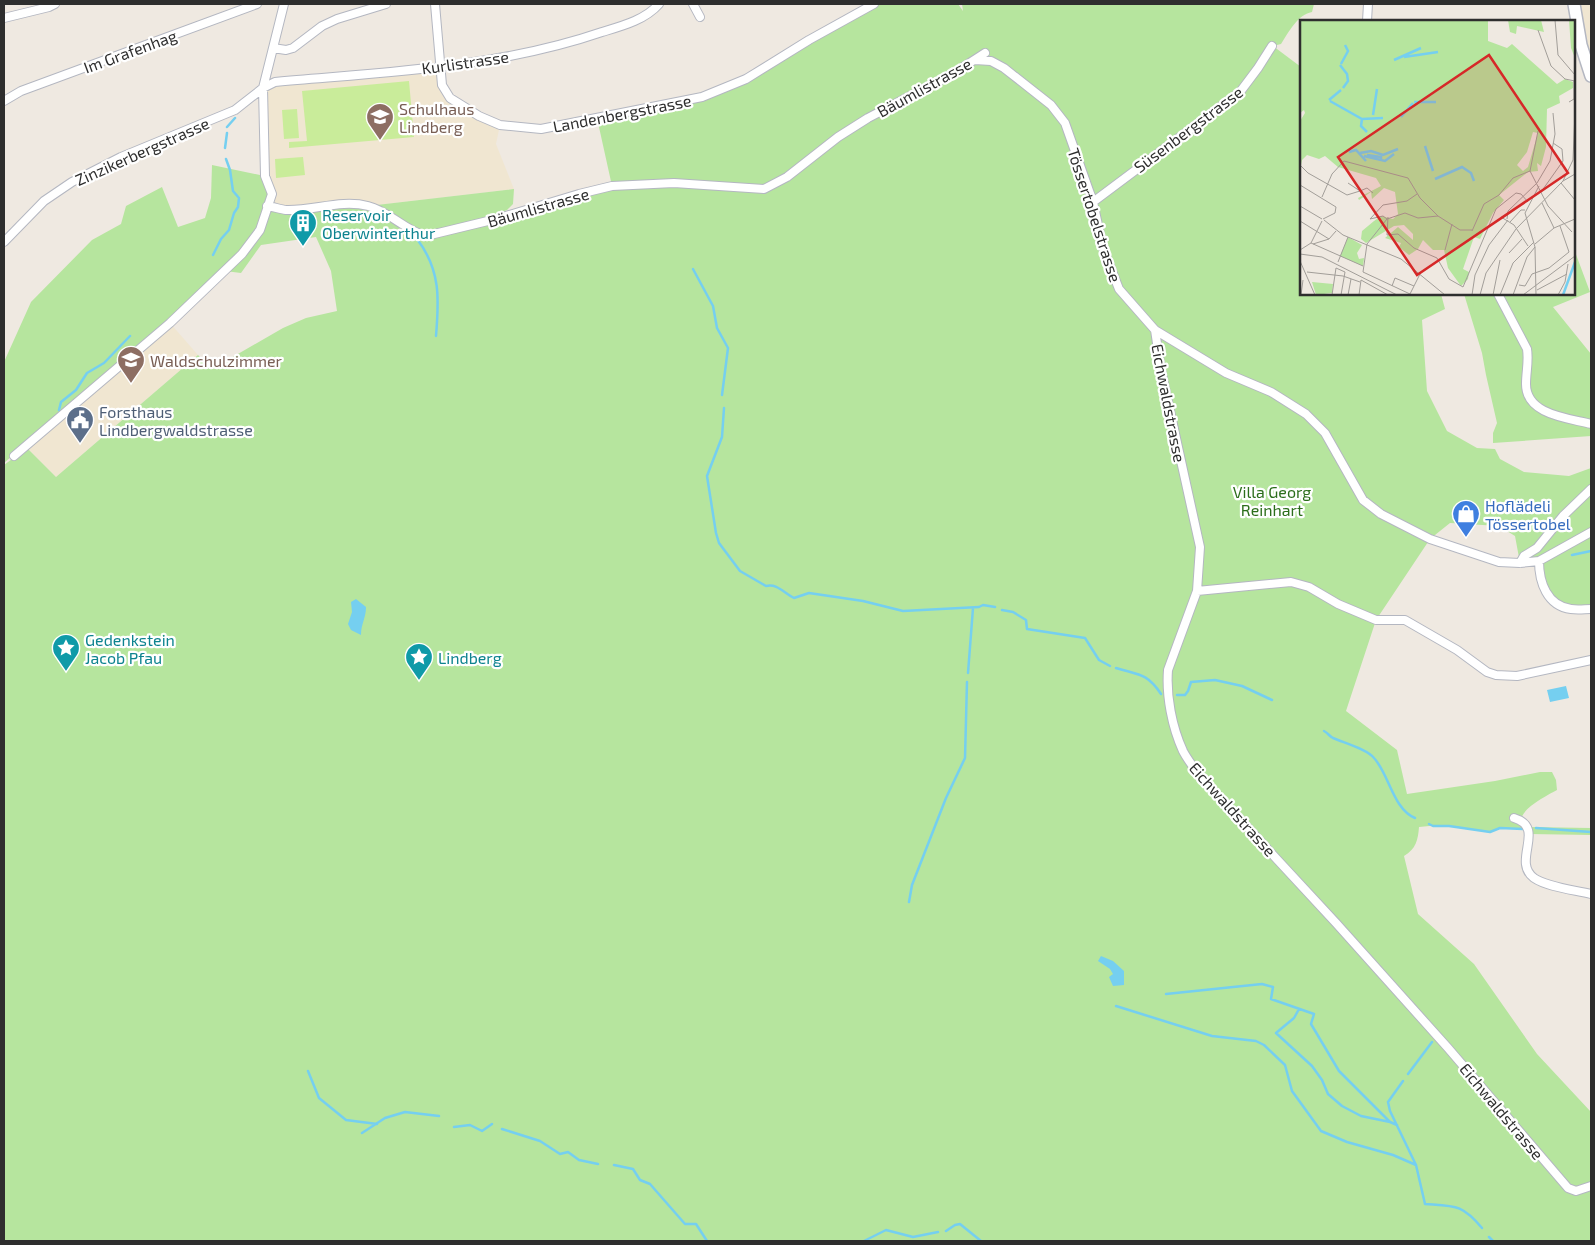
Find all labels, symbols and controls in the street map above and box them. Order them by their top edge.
inset map [1300,20,1575,295]
street label: Im Grafenhag [81,25,179,77]
street label: Kurlistrasse [420,46,510,78]
street label: Bäumlistrasse [874,53,974,121]
street label: Süsenbergstrasse [1130,82,1246,176]
street label: Landenbergstrasse [551,90,693,136]
place label: Schulhaus Lindberg [399,99,474,136]
school or university icon: Schulhaus Lindberg [365,102,395,141]
street label: Zinzikerbergstrasse [72,113,212,189]
street label: Tössertobelstrasse [1064,146,1126,284]
street label: Bäumlistrasse [485,183,591,231]
place label: Reservoir Oberwinterthur [322,205,436,242]
building icon: Reservoir Oberwinterthur [288,208,318,247]
street label: Eichwaldstrasse [1148,342,1190,464]
school or university icon: Waldschulzimmer [116,345,146,384]
place label: Waldschulzimmer [150,351,283,370]
place label: Forsthaus Lindbergwaldstrasse [99,402,253,439]
public building icon: Forsthaus Lindbergwaldstrasse [65,405,95,444]
park label: Villa Georg Reinhart [1233,482,1311,519]
place label: Hoflädeli Tössertobel [1485,496,1571,533]
shop icon: Hoflädeli Tössertobel [1451,499,1481,538]
place label: Gedenkstein Jacob Pfau [85,630,175,667]
place icon: Gedenkstein Jacob Pfau [51,633,81,672]
place icon: Lindberg [404,642,434,681]
place label: Lindberg [438,648,502,667]
street label: Eichwaldstrasse [1186,758,1280,860]
street label: Eichwaldstrasse [1456,1059,1548,1163]

